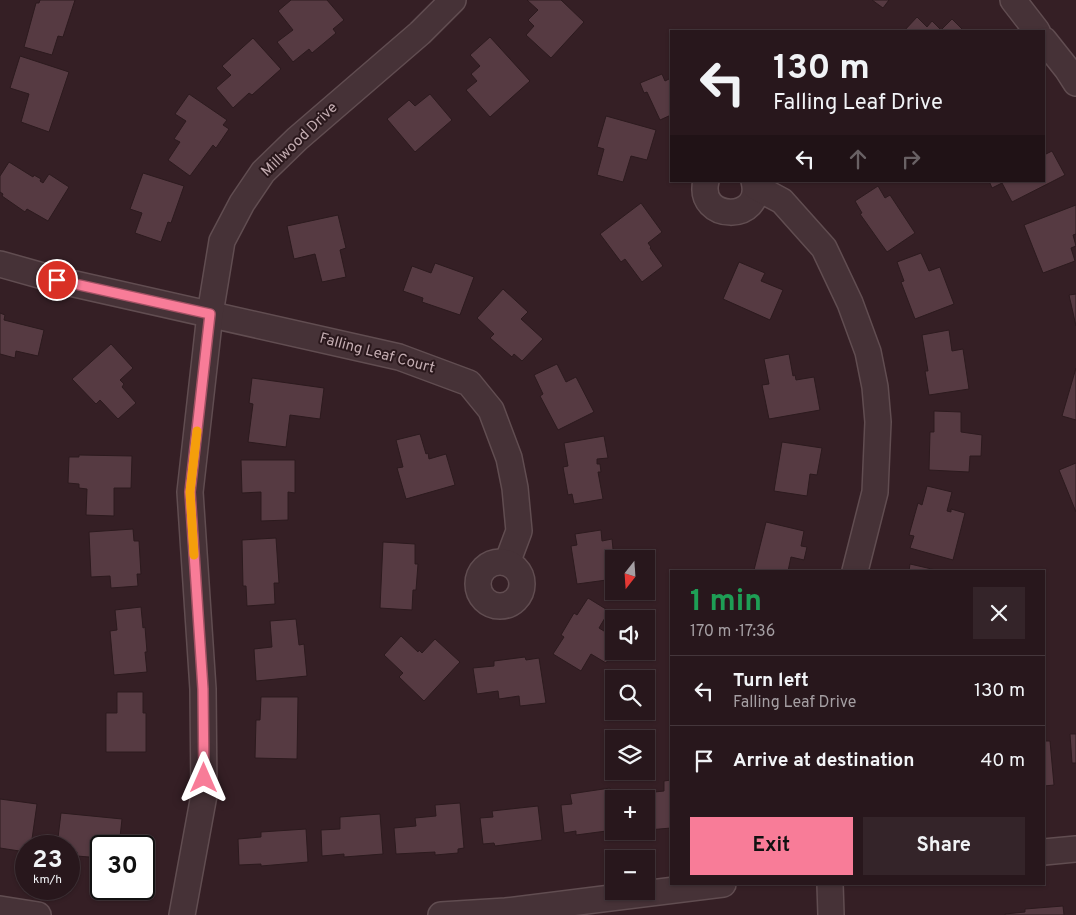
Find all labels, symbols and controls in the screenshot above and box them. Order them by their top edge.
text: 130 m [773,47,870,91]
icon: left [690,50,755,115]
text: Falling Leaf Drive [773,90,943,117]
street label: Millwood Drive [258,99,342,181]
icon: left [791,145,819,173]
icon: ahead [844,145,872,173]
icon: right [897,145,925,173]
pin [36,259,78,301]
icon: arrive [43,266,71,294]
street label: Falling Leaf Court [317,329,437,379]
north arrow [605,550,655,600]
map controls [605,550,655,900]
text: 1 min [690,584,762,621]
button: close [973,587,1025,639]
button: sound [605,610,655,660]
text: 170 m · 17:36 [690,622,775,642]
text: Turn left [733,669,809,693]
button: search [605,670,655,720]
icon: left [690,677,718,705]
text: 130 m [974,679,1025,703]
text: Falling Leaf Drive [733,693,856,713]
button: layers [605,730,655,780]
icon: arrive [690,747,718,775]
text: Arrive at destination [733,749,914,773]
text: 40 m [980,749,1025,773]
position arrow [177,751,229,803]
button: + [605,790,655,840]
button: Exit [690,817,853,875]
button: Share [863,817,1025,875]
speed limit sign: 30 [90,835,155,900]
text: 23 [32,845,63,877]
button: − [605,850,655,900]
text: km/h [33,872,62,888]

